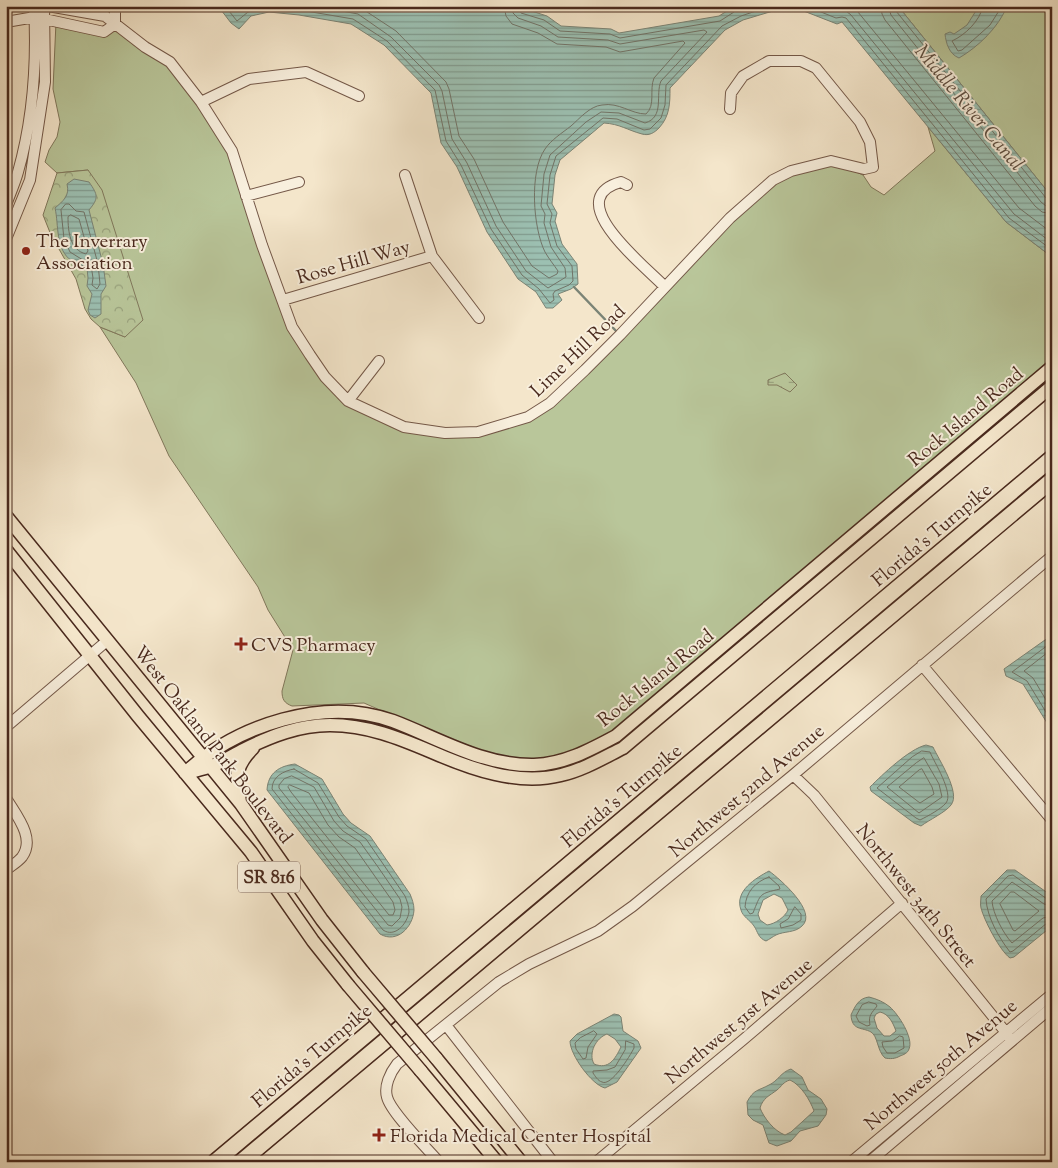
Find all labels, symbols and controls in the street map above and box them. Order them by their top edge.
water label: Middle River Canal [906,39,1030,178]
place label: The Inverrary Association [36,229,148,278]
street label: Rose Hill Way [294,234,414,292]
marker: The Inverrary Association [20,245,32,257]
street label: Lime Hill Road [525,299,633,404]
street label: Rock Island Road [903,362,1030,474]
street label: Florida's Turnpike [867,478,999,594]
street label: Rock Island Road [593,623,721,734]
place label: CVS Pharmacy [251,633,376,660]
marker: CVS Pharmacy [235,638,247,650]
street label: West Oakland Park Boulevard [126,641,298,851]
street label: Northwest 52nd Avenue [664,719,831,865]
street label: Florida's Turnpike [557,739,689,855]
street label: Northwest 34th Street [848,819,982,975]
road number: SR 816 [238,862,300,892]
street label: Northwest 51st Avenue [660,952,819,1092]
street label: Northwest 50th Avenue [859,994,1024,1138]
street label: Florida's Turnpike [247,999,379,1115]
place label: Florida Medical Center Hospital [390,1124,651,1151]
marker: Florida Medical Center Hospital [372,1128,386,1142]

